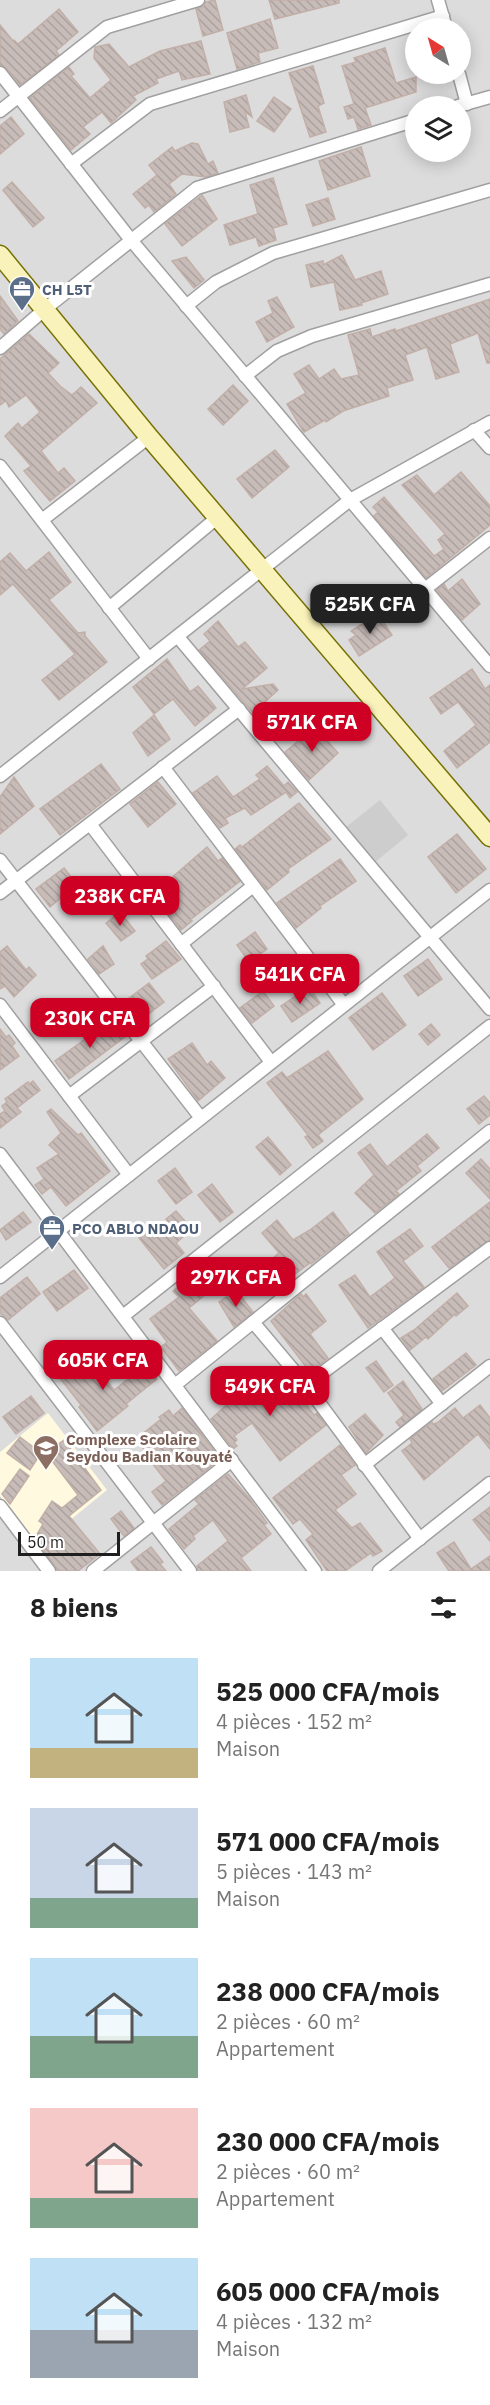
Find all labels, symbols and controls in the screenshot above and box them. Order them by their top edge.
north arrow [405,18,471,84]
map controls [405,18,471,162]
button: layers [405,96,471,162]
office icon: CH L5T [7,274,37,312]
place label: CH L5T [42,280,92,299]
pin: 525K CFA [308,584,432,635]
text: 525K CFA [324,590,416,617]
pin: 571K CFA [250,702,374,753]
text: 571K CFA [266,708,358,735]
pin: 238K CFA [58,876,182,927]
text: 238K CFA [74,882,166,909]
pin: 541K CFA [238,954,362,1005]
text: 541K CFA [254,960,346,987]
pin: 230K CFA [28,998,152,1049]
text: 230K CFA [44,1004,136,1031]
office icon: PCO ABLO NDAOU [37,1213,67,1251]
place label: PCO ABLO NDAOU [72,1219,199,1238]
pin: 297K CFA [174,1257,298,1308]
text: 297K CFA [190,1263,282,1290]
pin: 605K CFA [41,1340,165,1391]
text: 605K CFA [57,1346,149,1373]
pin: 549K CFA [208,1366,332,1417]
text: 549K CFA [224,1372,316,1399]
place label: Complexe Scolaire Seydou Badian Kouyaté [66,1430,232,1466]
school or university icon: Complexe Scolaire Seydou Badian Kouyaté [31,1433,61,1471]
scale bar [18,1529,120,1556]
text: 50 m [27,1532,64,1552]
text: 8 biens [30,1590,118,1624]
icon: filters [427,1591,460,1624]
text: 525 000 CFA/mois [216,1674,440,1708]
icon: home [78,1682,150,1754]
text: 4 pièces · 152 m² [216,1708,372,1735]
text: Maison [216,1735,280,1762]
text: 571 000 CFA/mois [216,1824,440,1858]
icon: home [78,1832,150,1904]
text: 5 pièces · 143 m² [216,1858,372,1885]
text: Maison [216,1885,280,1912]
text: 238 000 CFA/mois [216,1974,440,2008]
icon: home [78,1982,150,2054]
text: 2 pièces · 60 m² [216,2008,360,2035]
text: Appartement [216,2035,335,2062]
text: 230 000 CFA/mois [216,2124,440,2158]
icon: home [78,2132,150,2204]
text: 2 pièces · 60 m² [216,2158,360,2185]
text: Appartement [216,2185,335,2212]
text: 605 000 CFA/mois [216,2274,440,2308]
icon: home [78,2282,150,2354]
text: 4 pièces · 132 m² [216,2308,372,2335]
text: Maison [216,2335,280,2362]

